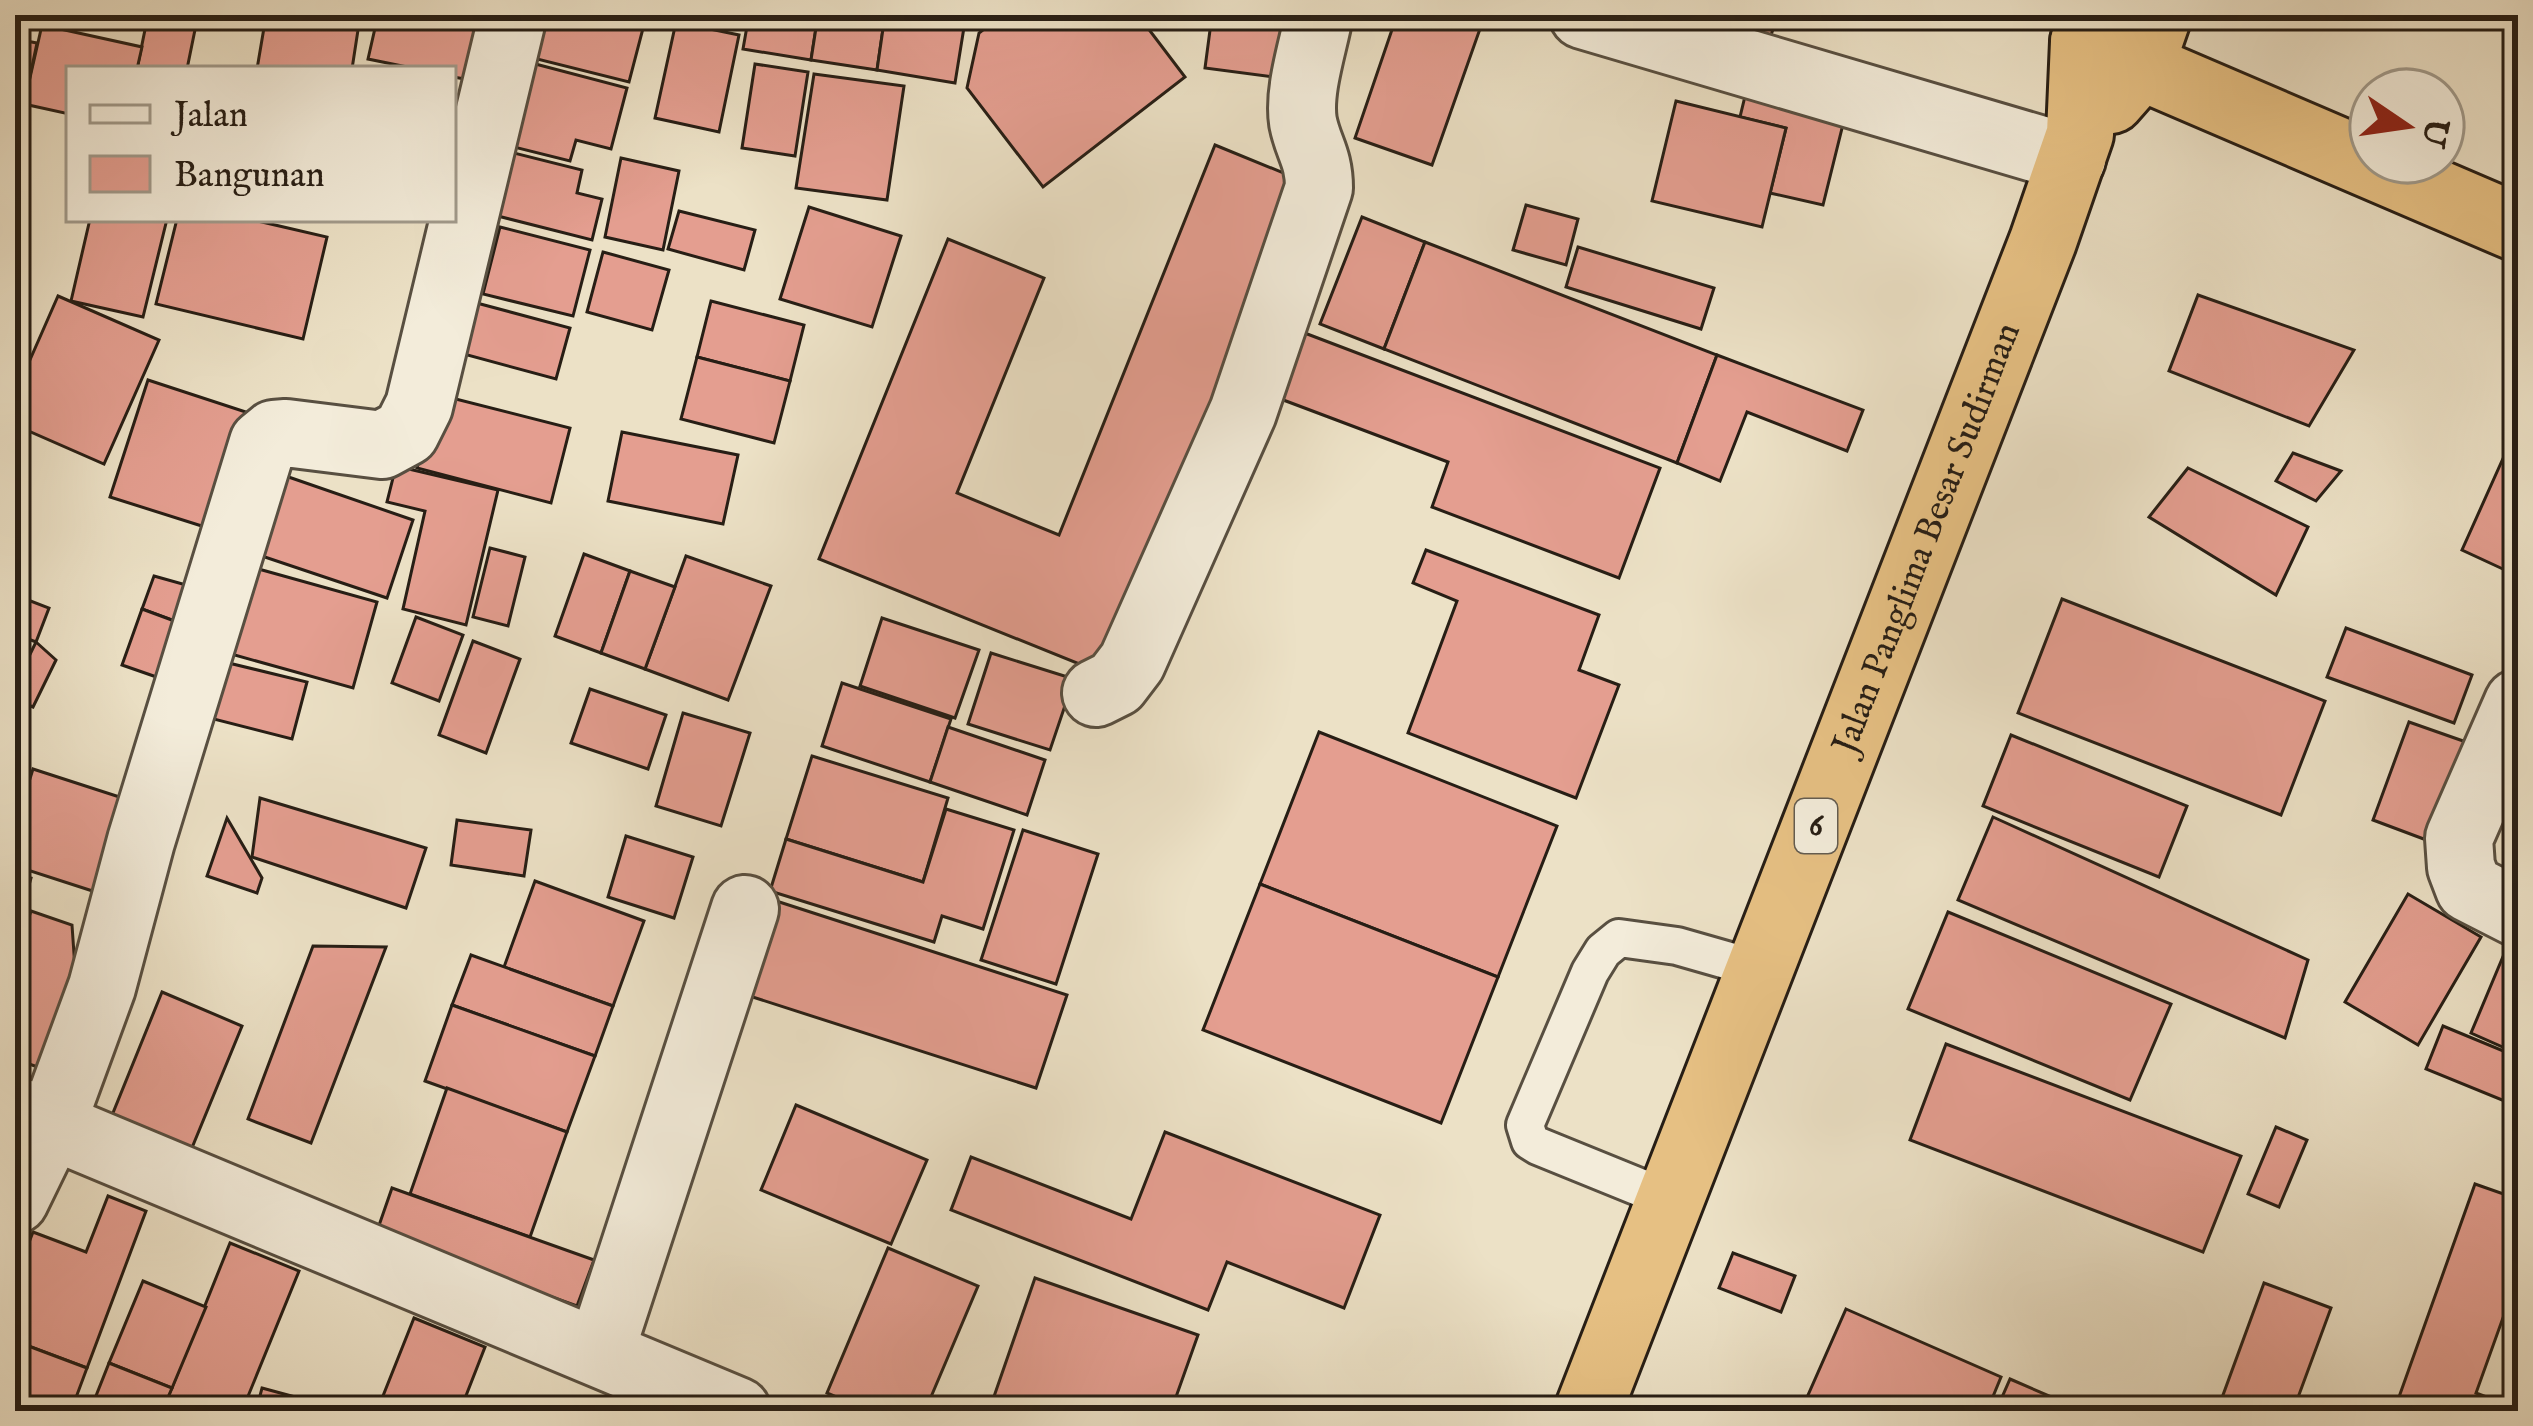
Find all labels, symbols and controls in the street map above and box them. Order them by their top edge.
legend [66,66,456,222]
north arrow [2347,66,2467,186]
text: Jalan [170,93,248,139]
text: U [2409,114,2457,151]
text: Bangunan [174,153,325,199]
street label: Jalan Panglima Besar Sudirman [1821,316,2032,765]
road number: 6 [1795,799,1837,853]

